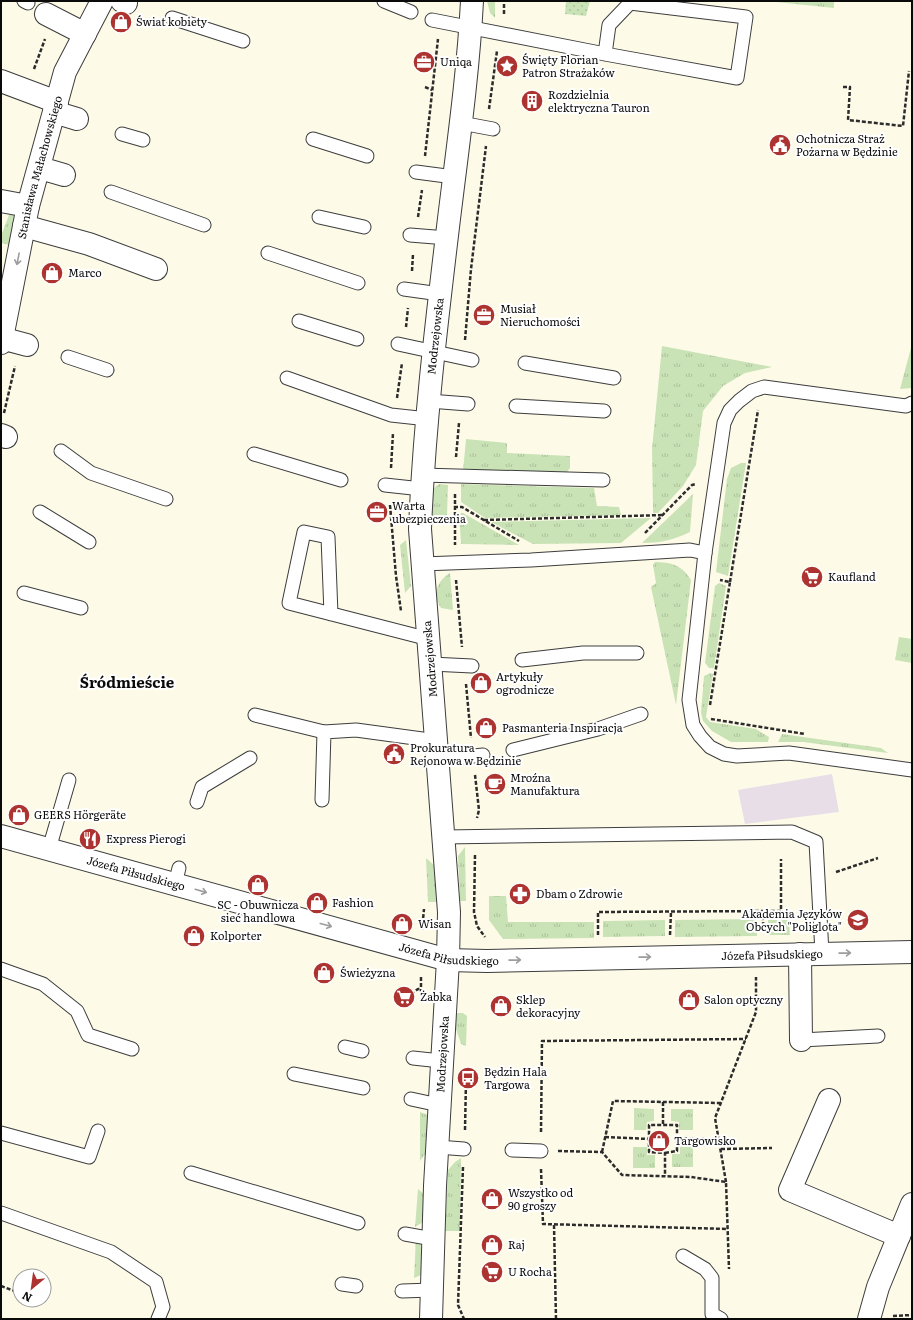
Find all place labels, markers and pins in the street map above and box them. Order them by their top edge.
shop icon: Świat kobiety [108,9,134,35]
place label: Świat kobiety [136,13,208,29]
office icon: Uniqa [411,49,437,75]
place label: Święty Florian Patron Strażaków [522,51,615,80]
place label: Uniqa [440,53,472,69]
place icon: Święty Florian Patron Strażaków [494,53,520,79]
place label: Rozdzielnia elektryczna Tauron [548,86,650,115]
building icon: Rozdzielnia elektryczna Tauron [519,88,545,114]
place label: Ochotnicza Straż Pożarna w Będzinie [796,130,898,159]
public building icon: Ochotnicza Straż Pożarna w Będzinie [767,132,793,158]
shop icon: Marco [39,260,65,286]
place label: Marco [68,264,102,280]
place label: Musiał Nieruchomości [500,300,581,329]
office icon: Musiał Nieruchomości [471,302,497,328]
place label: Warta ubezpieczenia [392,497,466,526]
office icon: Warta ubezpieczenia [364,499,390,525]
supermarket icon: Kaufland [799,564,825,590]
place label: Kaufland [828,568,876,584]
place label: Artykuły ogrodnicze [496,668,555,697]
shop icon: Artykuły ogrodnicze [468,670,494,696]
shop icon: Pasmanteria Inspiracja [473,715,499,741]
place label: Pasmanteria Inspiracja [502,719,623,735]
place label: Prokuratura Rejonowa w Będzinie [410,739,521,768]
public building icon: Prokuratura Rejonowa w Będzinie [381,741,407,767]
place label: Mroźna Manufaktura [510,769,580,798]
cafe icon: Mroźna Manufaktura [482,771,508,797]
shop icon: GEERS Hörgeräte [6,802,32,828]
place label: GEERS Hörgeräte [34,806,126,822]
restaurant icon: Express Pierogi [77,826,103,852]
place label: Express Pierogi [106,830,186,846]
shop icon: SC - Obuwnicza sieć handlowa [245,872,271,898]
pharmacy icon: Dbam o Zdrowie [507,881,533,907]
place label: Dbam o Zdrowie [536,885,623,901]
shop icon: Fashion [304,890,330,916]
place label: Fashion [332,894,374,910]
place label: SC - Obuwnicza sieć handlowa [217,896,299,925]
place label: Akademia Języków Obcych "Poliglota" [742,905,843,934]
school or university icon: Akademia Języków Obcych "Poliglota" [845,907,871,933]
shop icon: Wisan [389,911,415,937]
place label: Wisan [418,915,452,931]
shop icon: Kolporter [181,923,207,949]
place label: Kolporter [210,927,262,943]
shop icon: Świeżyzna [311,960,337,986]
place label: Świeżyzna [340,964,396,980]
supermarket icon: Żabka [391,984,417,1010]
shop icon: Salon optyczny [676,987,702,1013]
place label: Żabka [420,988,452,1004]
place label: Sklep dekoracyjny [516,991,581,1020]
place label: Salon optyczny [704,991,784,1007]
shop icon: Sklep dekoracyjny [488,993,514,1019]
place label: Będzin Hala Targowa [484,1063,547,1092]
bus stop icon: Będzin Hala Targowa [455,1065,481,1091]
shop icon: Targowisko [646,1128,672,1154]
place label: Targowisko [674,1132,736,1148]
place label: Wszystko od 90 groszy [508,1184,574,1213]
shop icon: Wszystko od 90 groszy [479,1186,505,1212]
shop icon: Raj [479,1232,505,1258]
place label: Raj [508,1236,525,1252]
supermarket icon: U Rocha [479,1259,505,1285]
place label: U Rocha [508,1263,552,1279]

